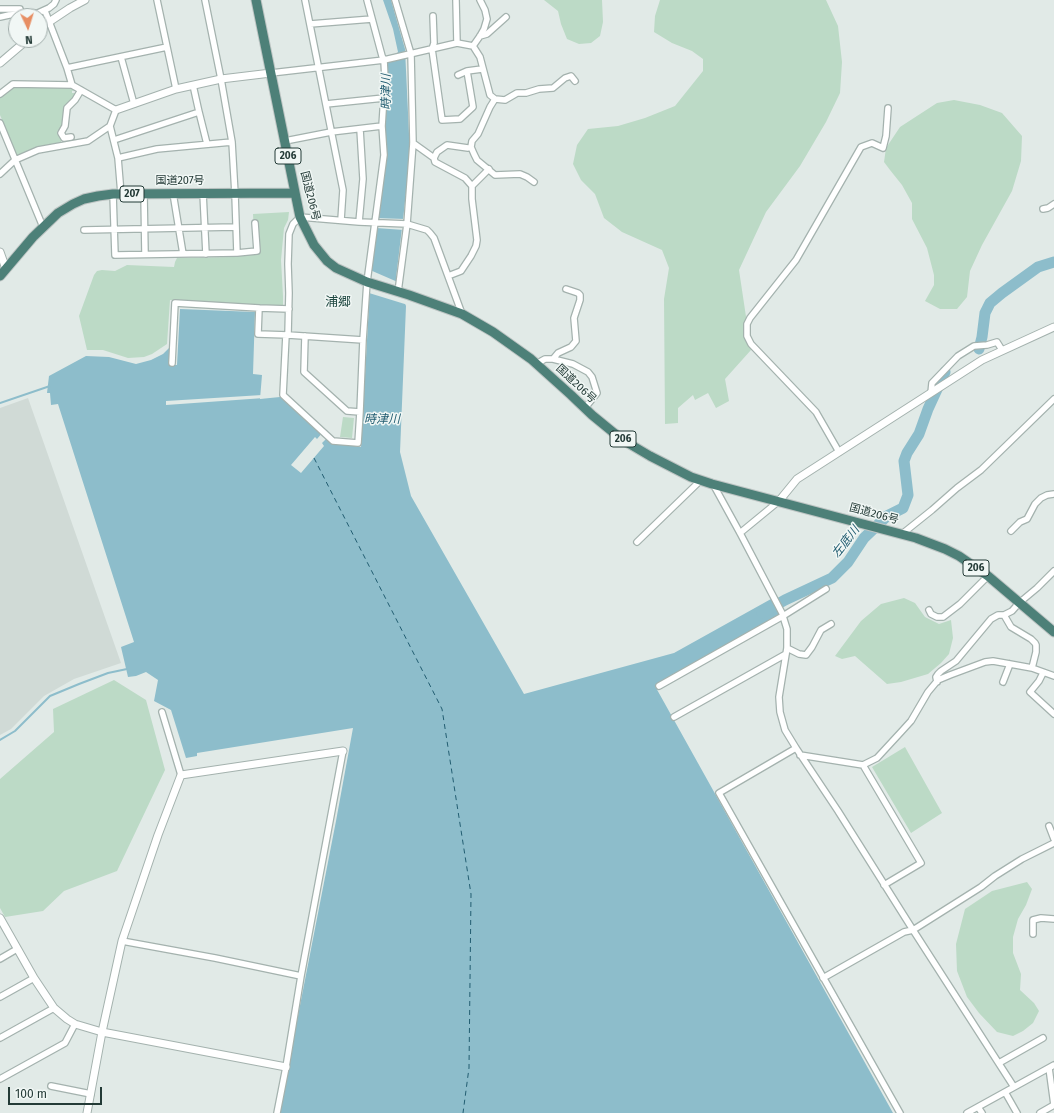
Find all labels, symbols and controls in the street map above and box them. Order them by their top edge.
north arrow [8,8,48,48]
text: N [25,33,33,46]
water label: 時津川 [380,74,394,110]
road number: 206 [275,148,301,164]
street label: 国道206号 [297,170,323,222]
street label: 国道207号 [155,174,205,188]
road number: 207 [120,186,144,202]
district label: 浦郷 [325,294,351,310]
street label: 国道206号 [553,362,599,406]
water label: 時津川 [364,413,400,427]
road number: 206 [610,431,636,447]
street label: 国道206号 [848,501,900,527]
water label: 左底川 [829,523,863,561]
road number: 206 [963,560,989,576]
scale bar [10,1079,104,1105]
text: 100 m [15,1087,47,1101]

